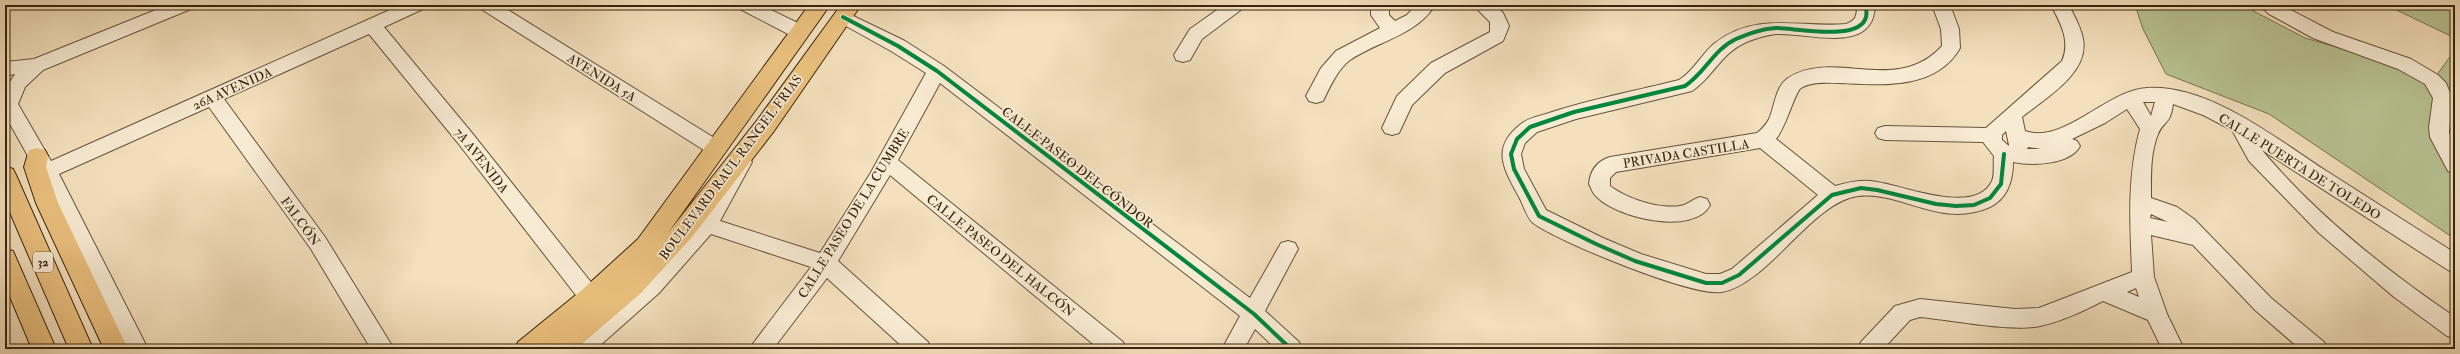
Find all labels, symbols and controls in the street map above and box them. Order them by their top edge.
street label: AVENIDA 5A [563,50,640,106]
street label: 26A AVENIDA [190,64,275,114]
street label: BOULEVARD RAUL RANGEL FRIAS [656,72,806,263]
street label: CALLE PASEO DEL CÓNDOR [998,103,1158,232]
street label: CALLE PUERTA DE TOLEDO [2215,110,2384,224]
street label: 7A AVENIDA [451,125,512,197]
street label: CALLE PASEO DE LA CUMBRE [795,126,913,301]
street label: PRIVADA CASTILLA [1622,136,1751,172]
street label: CALLE PASEO DEL HALCÓN [923,190,1079,321]
street label: FALCÓN [277,193,324,250]
road number: 32 [33,252,53,272]

